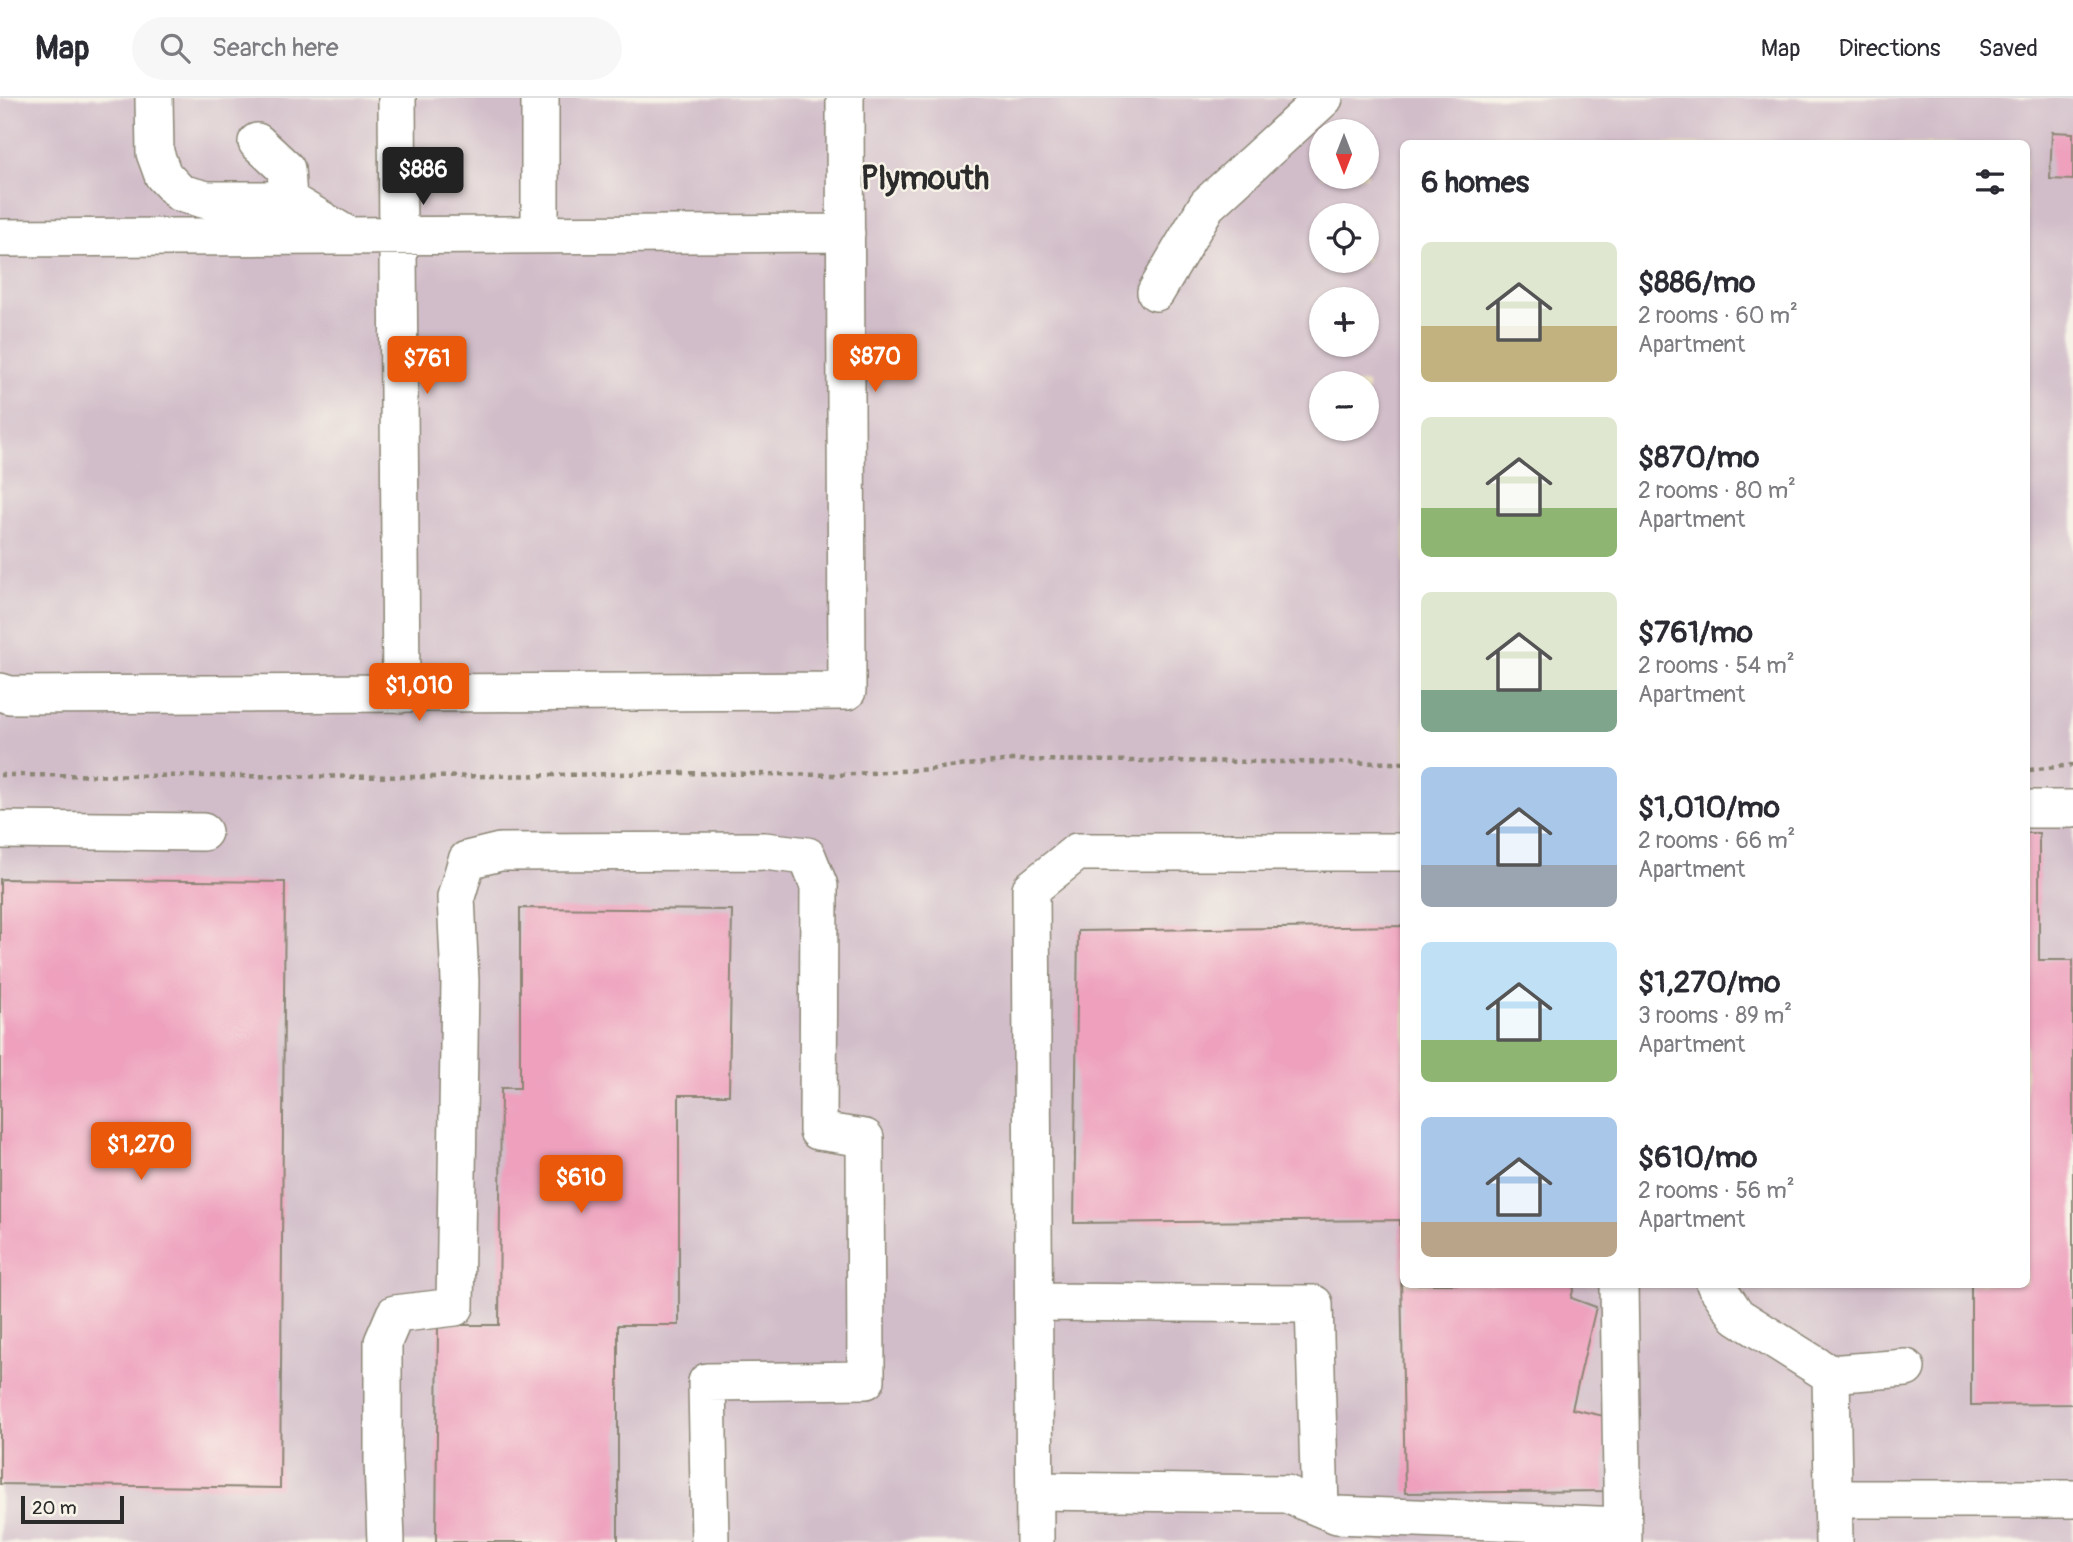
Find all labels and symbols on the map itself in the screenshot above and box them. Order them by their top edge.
north arrow [1309,119,1379,189]
pin: $886 [382,148,464,207]
district label: Plymouth [861,159,989,199]
pin: $870 [834,334,916,394]
pin: $761 [386,336,468,396]
pin: $1,010 [362,664,476,723]
pin: $1,270 [84,1122,198,1182]
pin: $610 [540,1156,622,1215]
scale bar [21,1493,124,1525]

